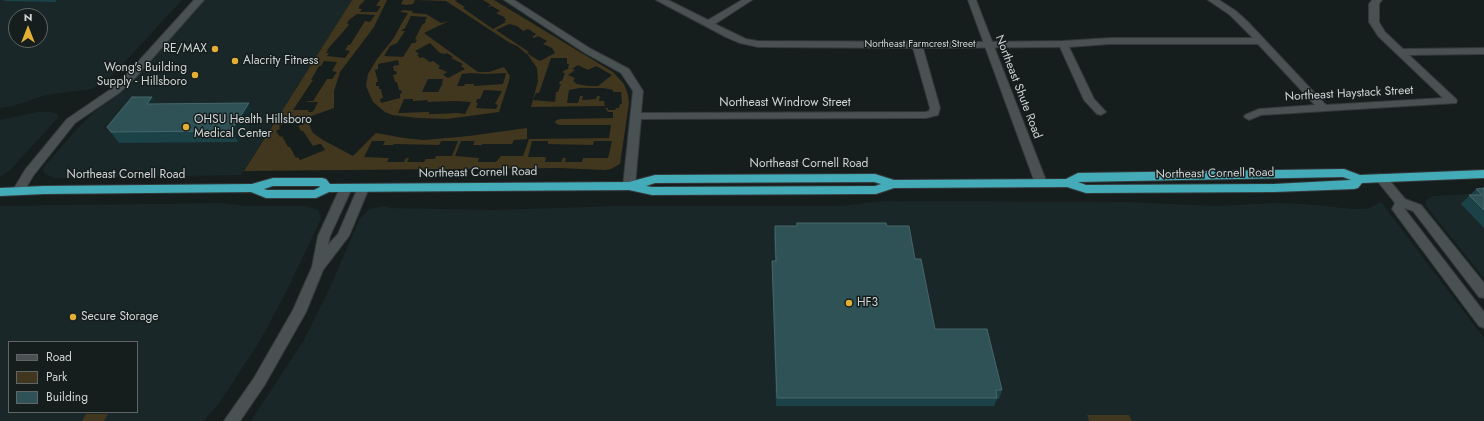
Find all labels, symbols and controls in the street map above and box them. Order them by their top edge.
north arrow [8,8,48,48]
text: N [24,9,32,25]
street label: Northeast Shute Road [992,33,1044,141]
street label: Northeast Farmcrest Street [865,39,975,51]
place label: RE/MAX [163,42,207,56]
marker: RE/MAX [210,44,220,54]
place label: Alacrity Fitness [243,54,318,68]
marker: Alacrity Fitness [230,56,240,66]
place label: Wong's Building Supply - Hillsboro [97,61,187,89]
marker: Wong's Building Supply - Hillsboro [190,70,200,80]
street label: Northeast Haystack Street [1284,83,1414,105]
street label: Northeast Windrow Street [719,96,851,110]
place label: OHSU Health Hillsboro Medical Center [194,113,312,141]
marker: OHSU Health Hillsboro Medical Center [181,122,191,132]
street label: Northeast Cornell Road [750,157,868,171]
street label: Northeast Cornell Road [418,165,538,181]
street label: Northeast Cornell Road [1155,166,1275,182]
street label: Northeast Cornell Road [67,168,185,182]
place label: HF3 [857,296,878,310]
marker: HF3 [844,298,854,308]
place label: Secure Storage [81,310,158,324]
marker: Secure Storage [68,312,78,322]
legend [8,341,138,413]
text: Road [46,348,72,366]
text: Park [46,368,67,386]
text: Building [46,388,88,406]

